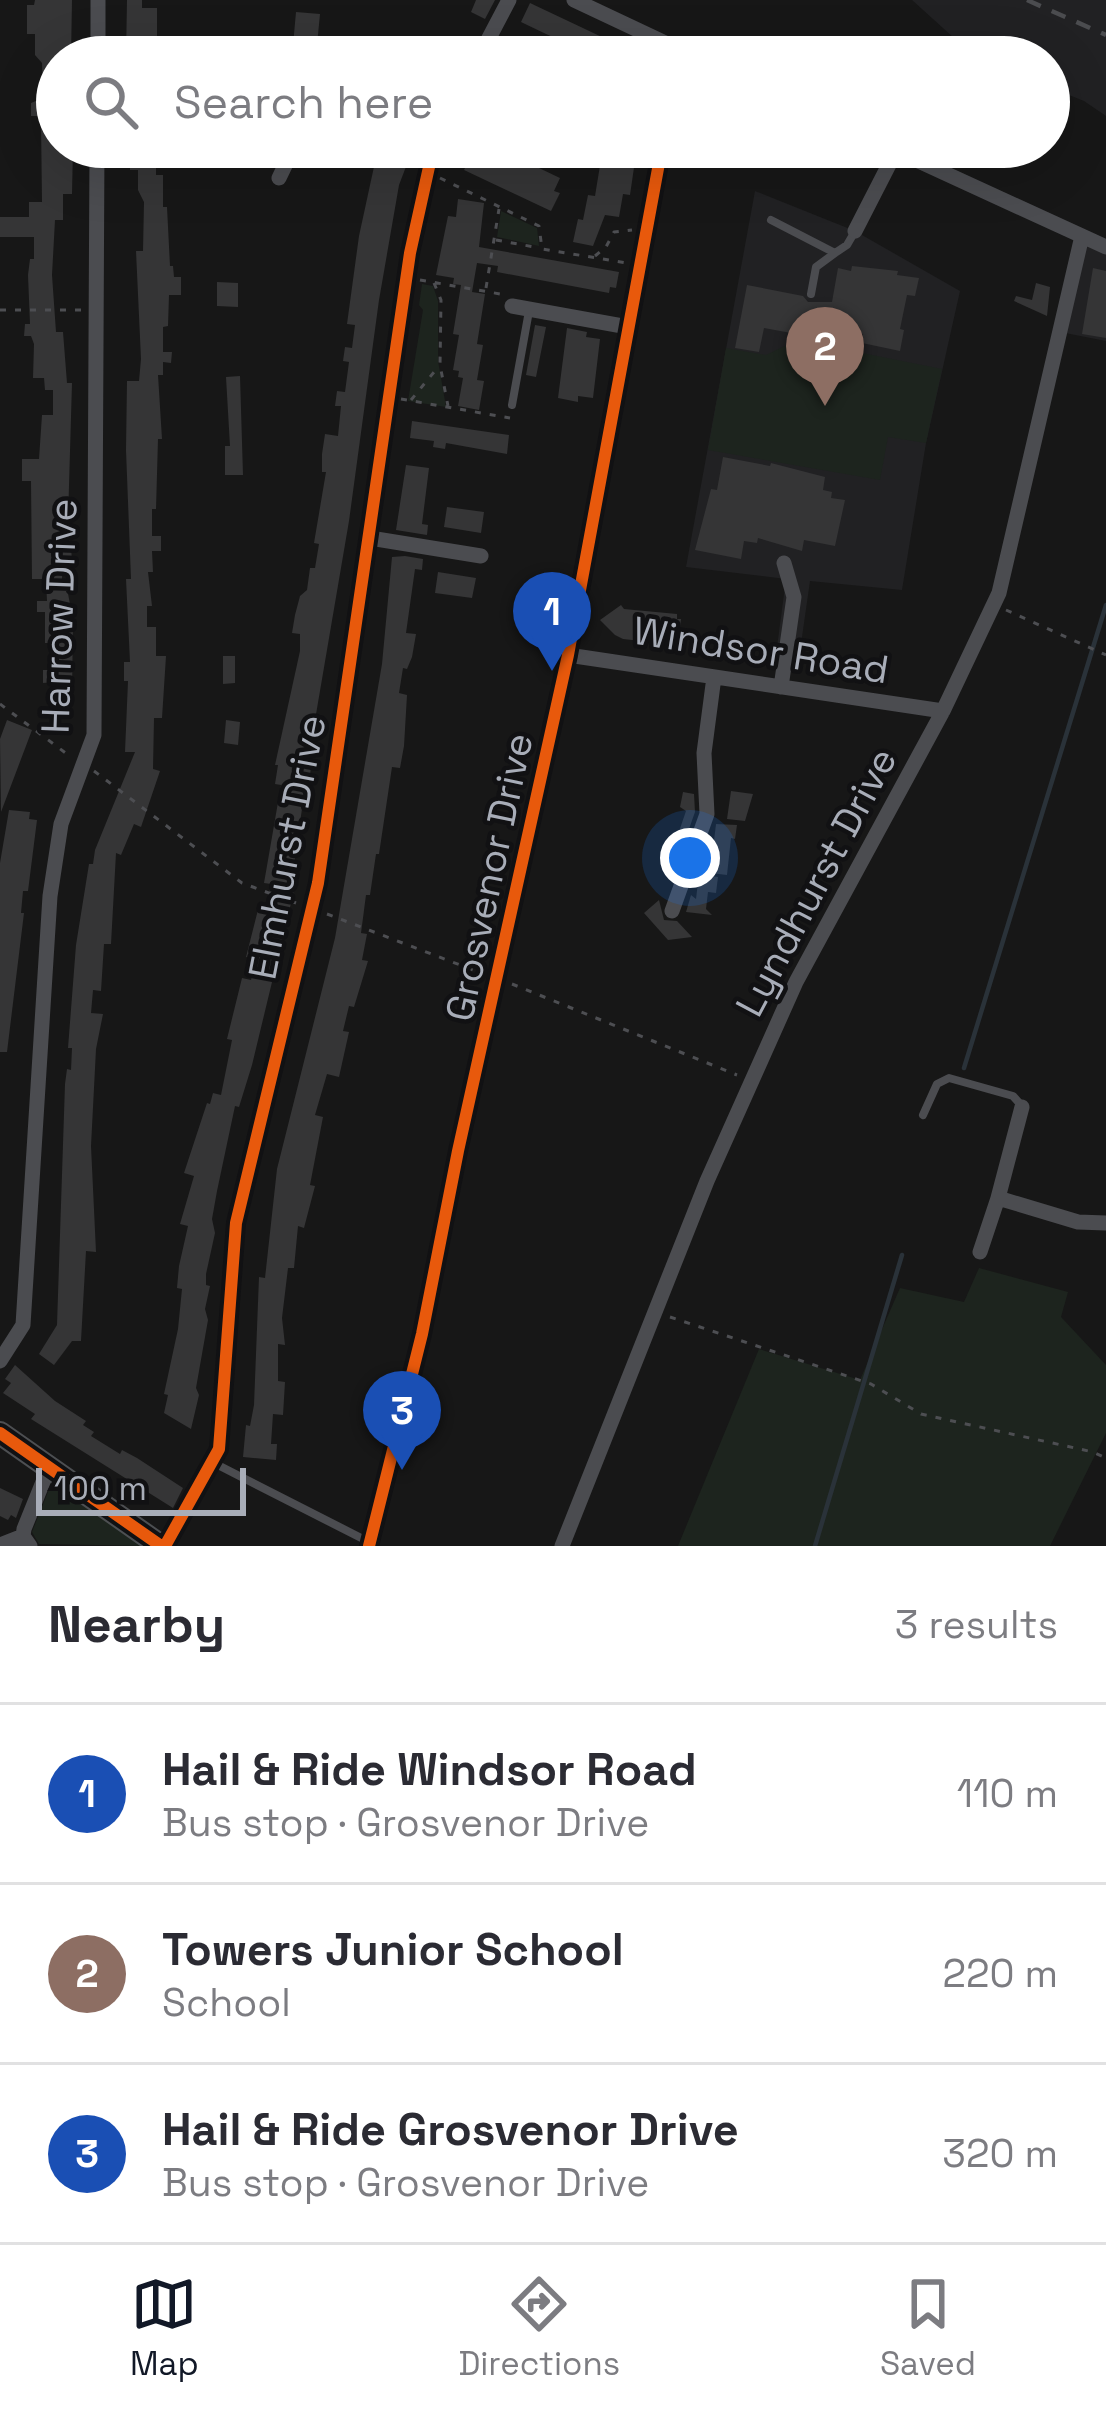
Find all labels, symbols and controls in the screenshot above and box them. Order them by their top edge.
search box [36,36,1070,168]
icon: search [78,69,144,135]
text: Search here [174,74,433,131]
pin: 2 [786,307,864,406]
street label: Harrow Drive [30,498,88,734]
pin: 1 [513,572,591,671]
street label: Windsor Road [630,606,892,694]
street label: Elmhurst Drive [237,711,337,983]
street label: Grosvenor Drive [435,729,543,1025]
street label: Lyndhurst Drive [725,739,907,1025]
your location [660,828,720,888]
pin: 3 [363,1371,441,1470]
scale bar [36,1462,246,1515]
text: 100 m [54,1468,147,1510]
text: Nearby [48,1592,225,1657]
text: 3 results [895,1600,1058,1649]
text: Hail & Ride Windsor Road [162,1741,697,1798]
text: 1 [78,1769,96,1818]
text: 110 m [957,1769,1058,1818]
text: Bus stop · Grosvenor Drive [162,1798,649,1847]
text: Towers Junior School [162,1921,624,1978]
text: 2 [75,1949,99,1998]
text: 220 m [942,1949,1058,1998]
text: School [162,1978,291,2027]
text: Hail & Ride Grosvenor Drive [162,2101,739,2158]
text: 3 [75,2129,99,2178]
text: 320 m [942,2129,1058,2178]
text: Bus stop · Grosvenor Drive [162,2158,649,2207]
tab: Map [130,2271,199,2385]
tab: Directions [458,2271,620,2385]
tab: Saved [880,2271,976,2385]

